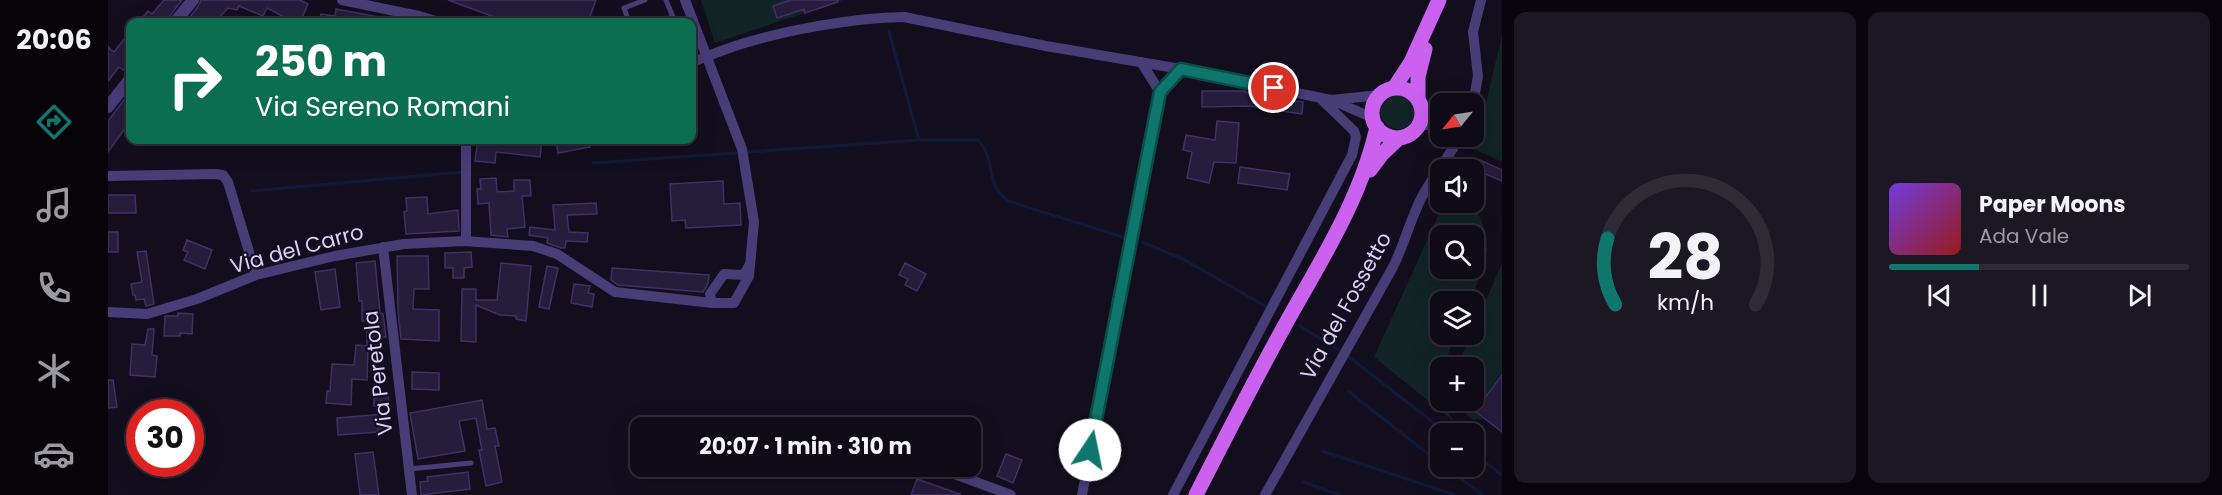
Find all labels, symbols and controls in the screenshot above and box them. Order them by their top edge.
text: 20:06 [16,21,92,58]
text: 250 m [255,32,387,91]
icon: right [156,42,234,120]
pin [1248,62,1299,113]
icon: arrive [1257,71,1290,104]
text: Via Sereno Romani [255,88,510,125]
north arrow [1430,93,1484,147]
map controls [1430,93,1484,477]
icon: directions [33,101,75,143]
button: sound [1430,159,1484,213]
icon: music [33,184,75,226]
text: Paper Moons [1979,189,2126,220]
text: 28 [1647,213,1723,301]
street label: Via del Carro [227,217,367,280]
text: Ada Vale [1979,222,2069,250]
button: search [1430,225,1484,279]
street label: Via del Fossetto [1293,227,1398,385]
icon: phone [33,267,75,309]
icon: previous [1923,279,1956,312]
icon: pause [2023,279,2056,312]
icon: next [2123,279,2156,312]
text: km/h [1656,287,1714,318]
button: layers [1430,291,1484,345]
street label: Via Peretola [355,309,400,437]
icon: climate [33,350,75,392]
button: + [1430,357,1484,411]
speed limit sign: 30 [126,399,204,477]
position arrow [1058,418,1122,482]
button: − [1430,423,1484,477]
text: 20:07 · 1 min · 310 m [699,431,912,462]
icon: car [33,433,75,475]

